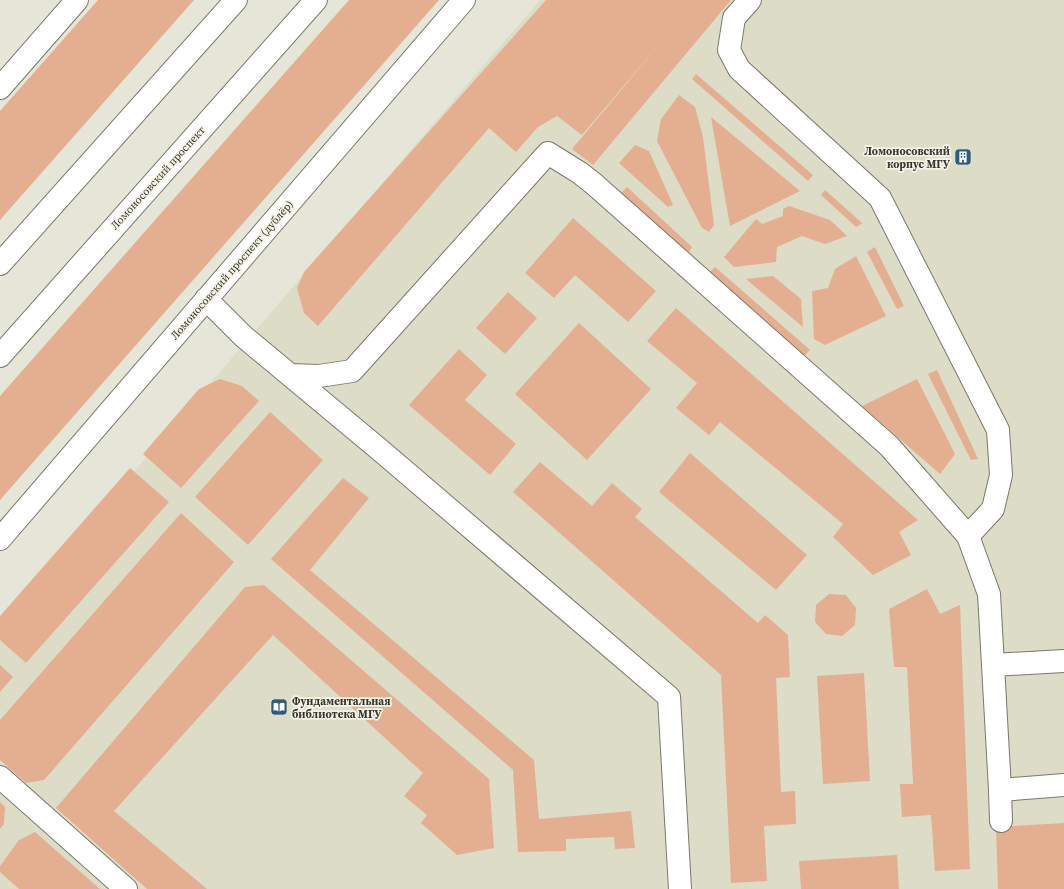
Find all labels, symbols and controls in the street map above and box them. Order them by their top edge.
street label: Ломоносовский проспект [107,123,209,233]
place label: Ломоносовский корпус МГУ [864,144,951,172]
building icon: Ломоносовский корпус МГУ [953,147,973,167]
street label: Ломоносовский проспект (дублёр) [167,197,297,343]
place label: Фундаментальная библиотека МГУ [292,694,390,722]
library icon: Фундаментальная библиотека МГУ [269,697,289,717]

